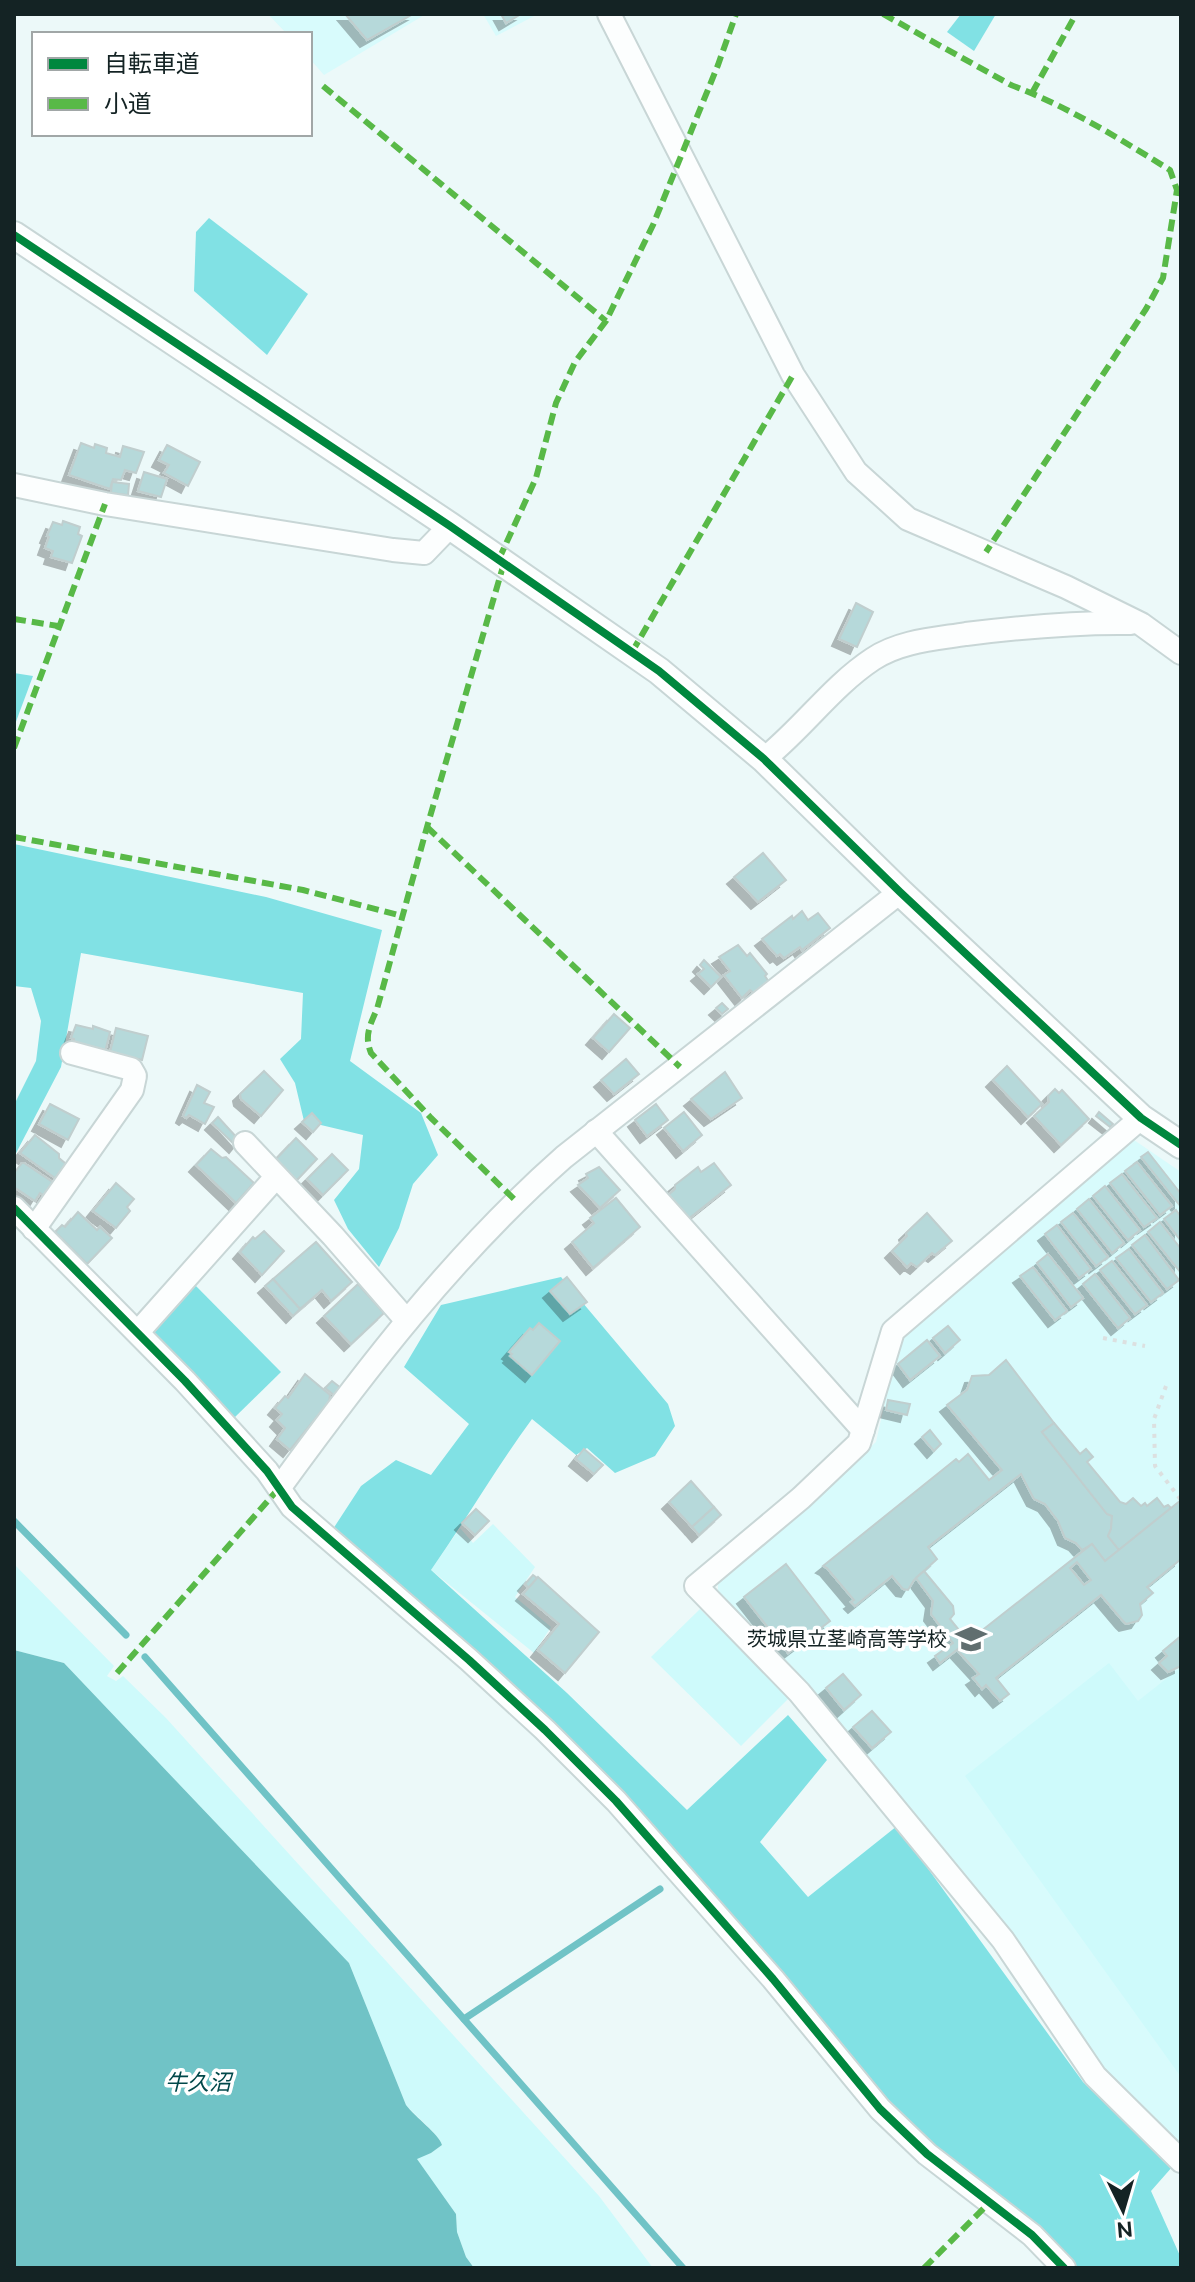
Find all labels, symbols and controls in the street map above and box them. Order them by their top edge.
legend [32,32,312,136]
text: 自転車道 [104,50,200,77]
text: 小道 [104,90,152,117]
school or university icon: 茨城県立茎崎高等学校 [954,1622,988,1656]
place label: 茨城県立茎崎高等学校 [747,1627,947,1650]
water label: 牛久沼 [165,2069,234,2094]
north arrow [1083,2170,1163,2250]
text: N [1116,2217,1134,2244]

